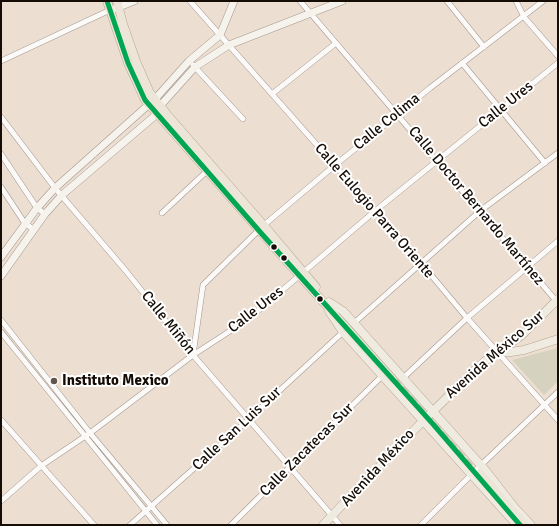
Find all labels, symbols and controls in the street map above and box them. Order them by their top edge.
street label: Calle Ures [475,77,537,133]
street label: Calle Colima [350,90,424,154]
street label: Calle Doctor Bernardo Martínez [404,123,548,289]
street label: Calle Eulogio Parra Oriente [310,140,438,282]
unlabelled marker [269,242,279,252]
unlabelled marker [279,253,289,263]
street label: Calle Ures [225,283,287,337]
street label: Calle Miñón [137,288,199,358]
unlabelled marker [315,294,325,304]
street label: Avenida México Sur [442,307,548,403]
place label: Instituto Mexico [62,372,169,390]
marker: Instituto Mexico [49,376,59,386]
street label: Calle San Luis Sur [189,383,285,475]
street label: Calle Zacatecas Sur [256,399,358,501]
street label: Avenida México [337,425,419,511]

